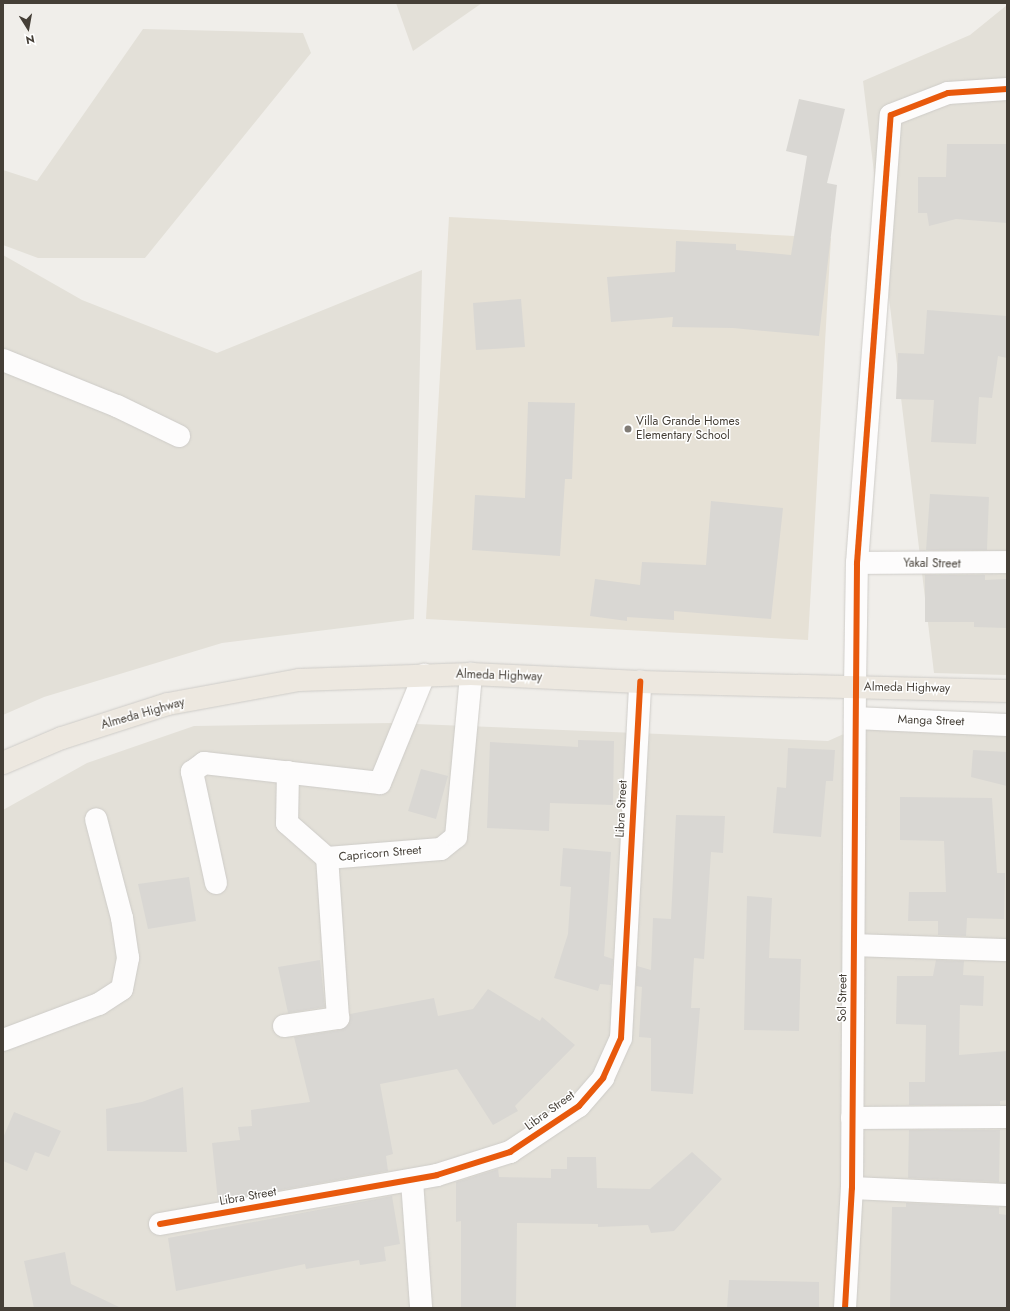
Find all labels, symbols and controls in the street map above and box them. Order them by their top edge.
north arrow [8,8,48,48]
text: N [24,31,36,48]
place label: Villa Grande Homes Elementary School [636,415,740,443]
marker: Villa Grande Homes Elementary School [623,424,633,434]
street label: Yakal Street [903,556,961,572]
street label: Almeda Highway [456,667,542,685]
street label: Almeda Highway [864,680,950,696]
street label: Almeda Highway [100,695,186,733]
street label: Manga Street [897,713,965,729]
street label: Libra Street [613,780,631,838]
street label: Capricorn Street [338,843,422,865]
street label: Sol Street [835,974,851,1022]
street label: Libra Street [523,1088,577,1134]
street label: Libra Street [218,1185,278,1209]

